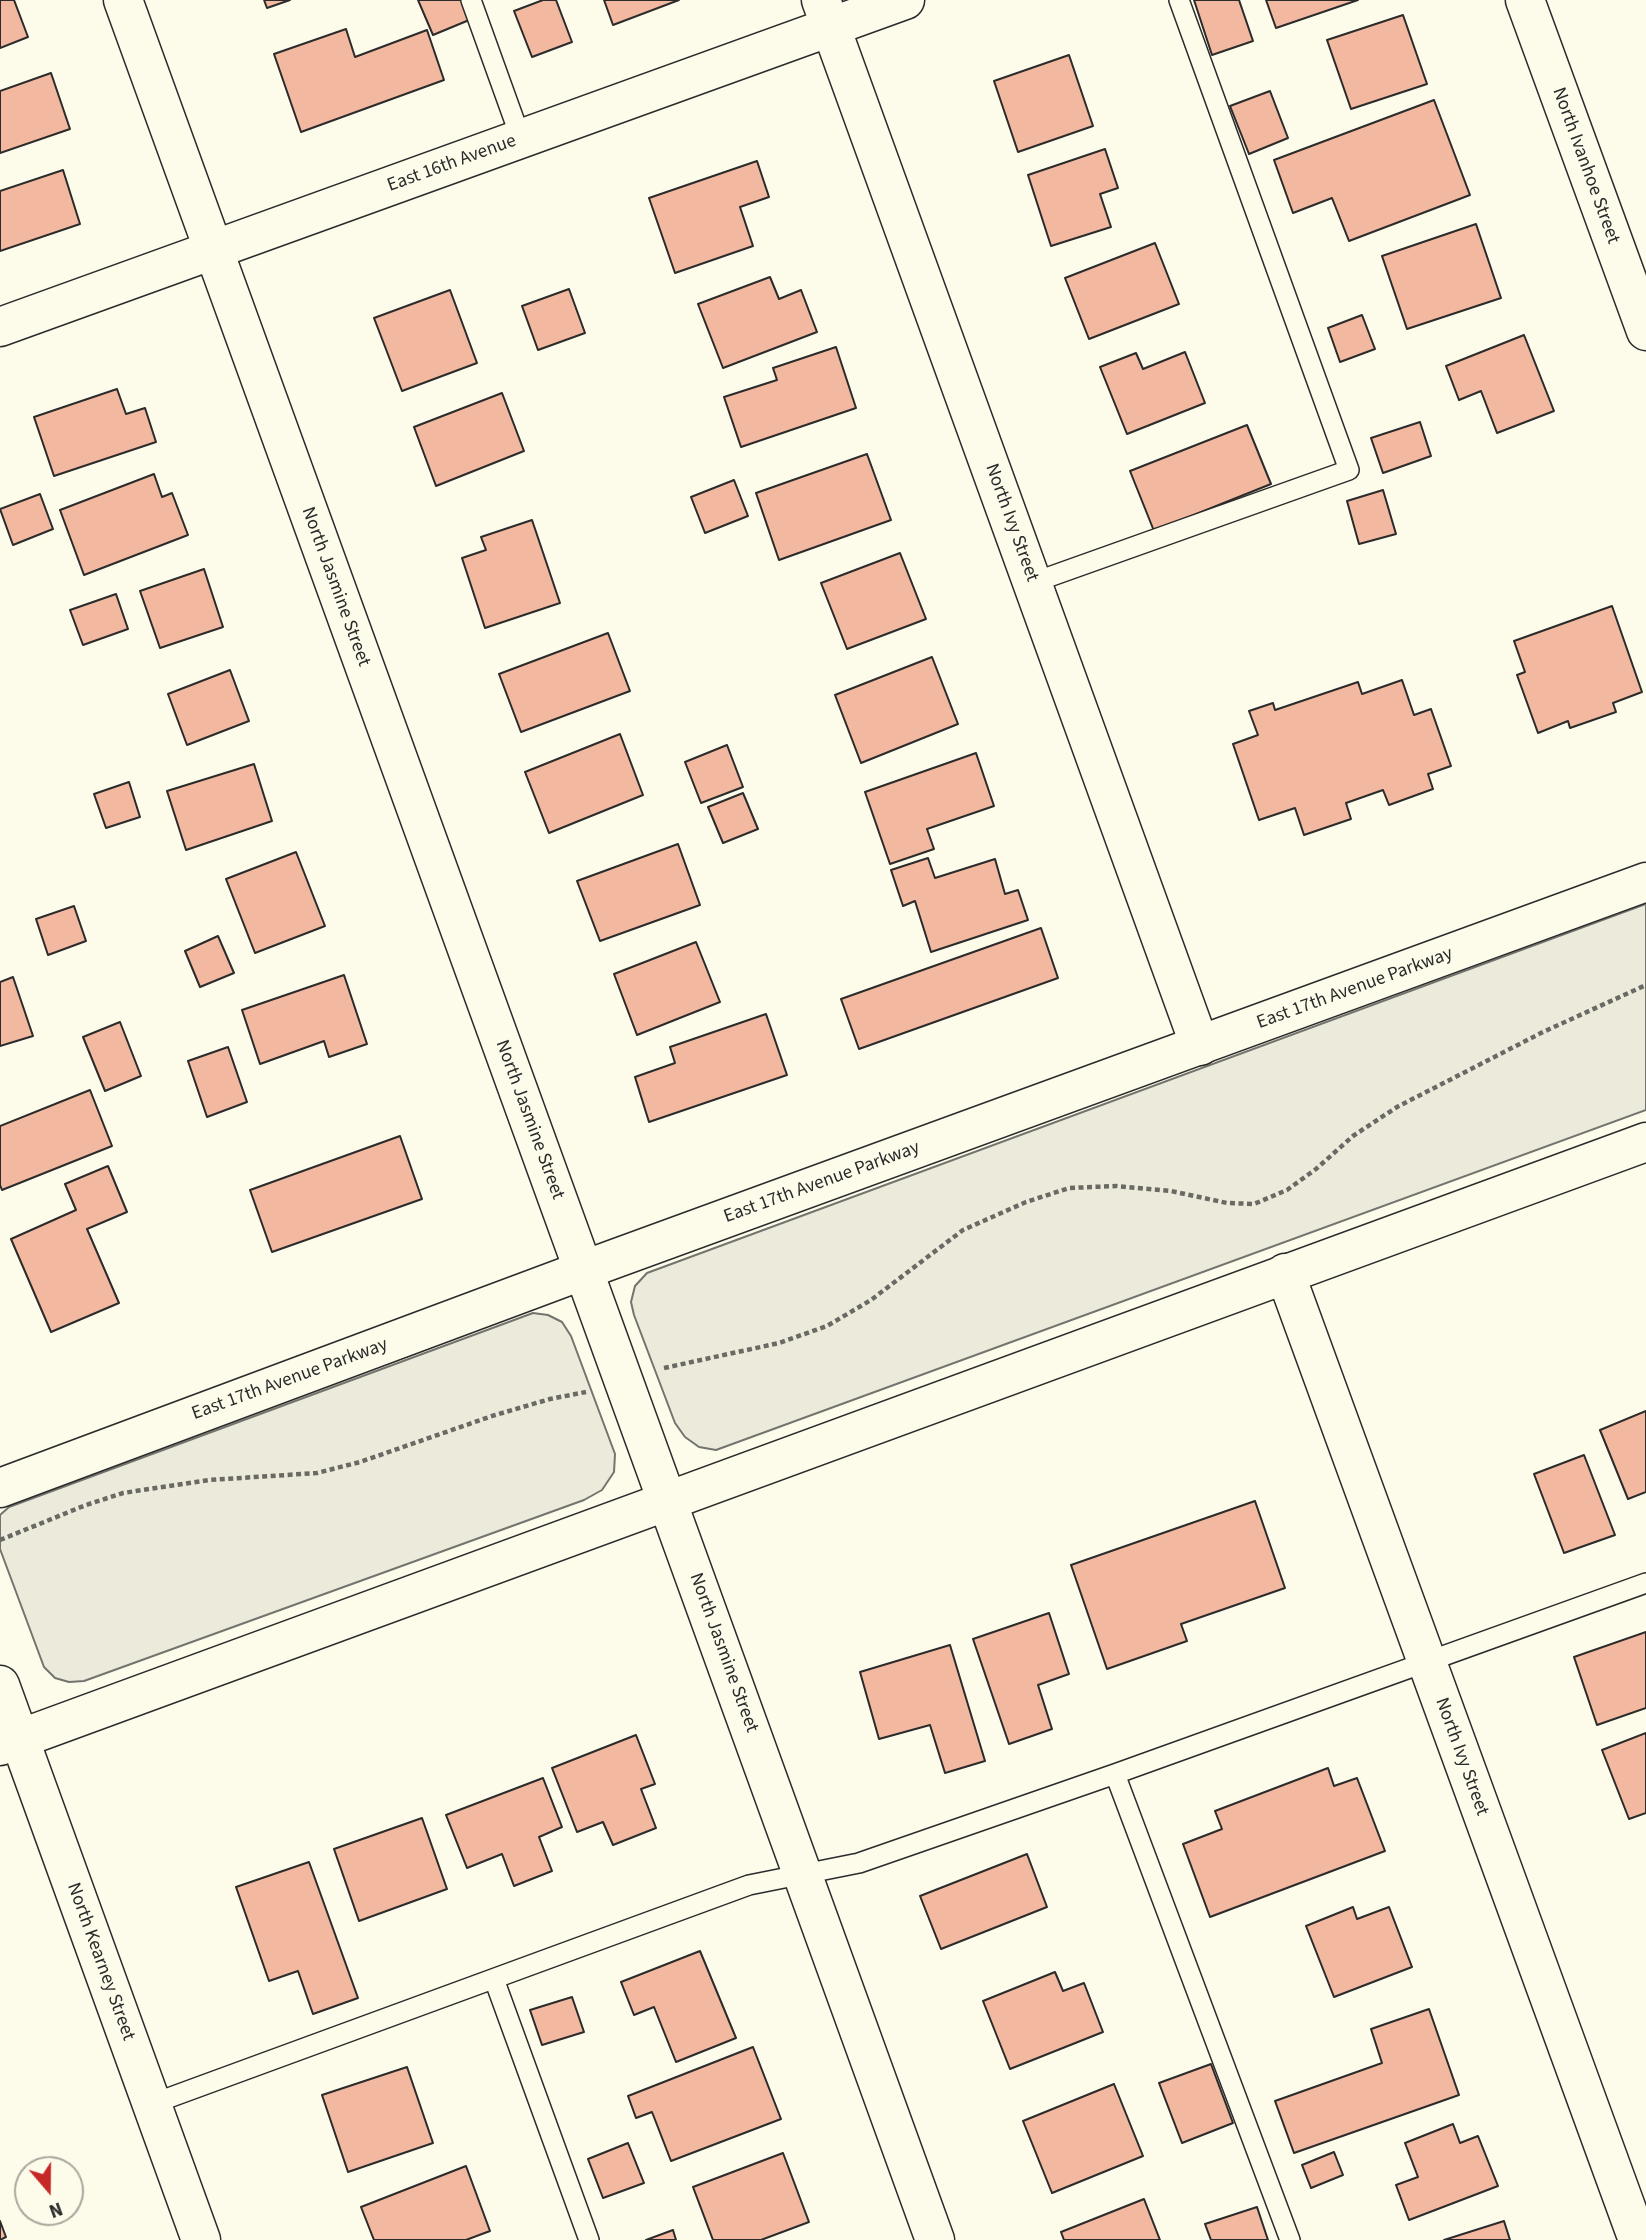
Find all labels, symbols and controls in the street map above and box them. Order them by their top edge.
street label: North Ivanhoe Street [1546,85,1624,247]
street label: East 16th Avenue [384,130,520,198]
street label: North Ivy Street [979,461,1043,585]
street label: North Jasmine Street [296,504,374,670]
street label: East 17th Avenue Parkway [1254,943,1456,1035]
street label: North Jasmine Street [490,1037,568,1203]
street label: East 17th Avenue Parkway [721,1137,923,1229]
street label: East 17th Avenue Parkway [189,1334,391,1426]
street label: North Jasmine Street [684,1570,762,1736]
street label: North Ivy Street [1429,1695,1493,1819]
street label: North Kearney Street [61,1880,139,2044]
north arrow [14,2156,84,2226]
text: N [45,2194,66,2224]

